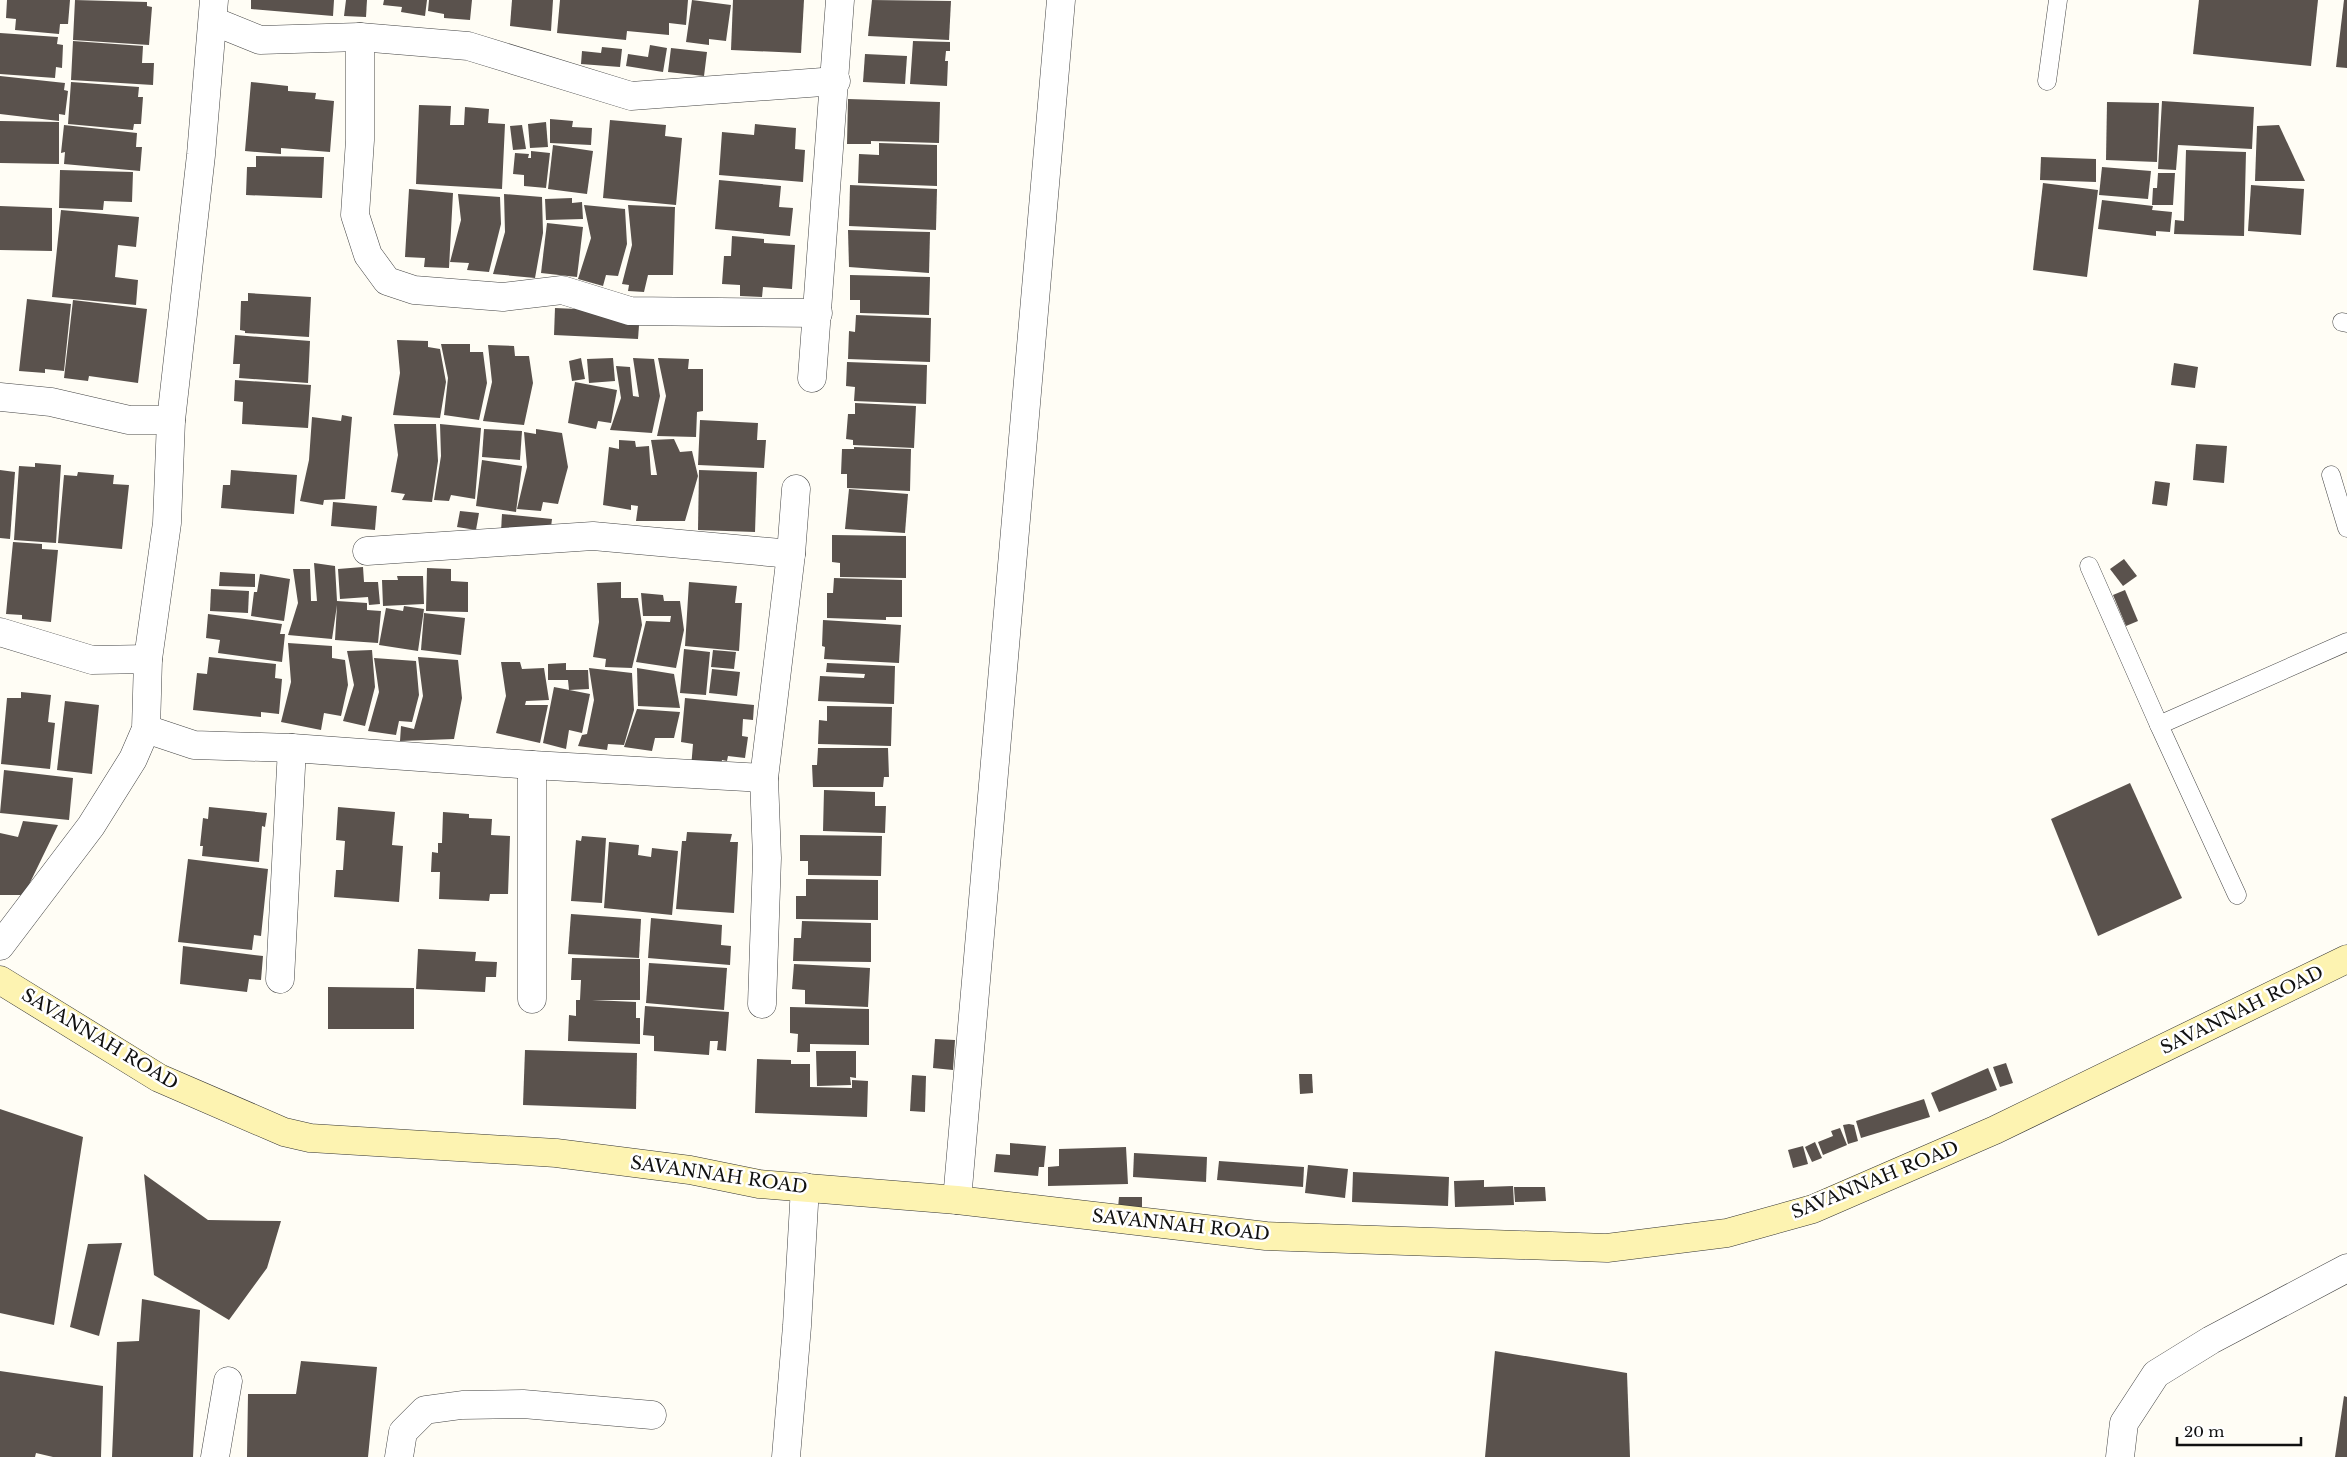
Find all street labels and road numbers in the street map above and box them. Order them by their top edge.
street label: SAVANNAH ROAD [2157,961,2327,1059]
street label: SAVANNAH ROAD [18,984,182,1094]
street label: SAVANNAH ROAD [1788,1136,1962,1224]
street label: SAVANNAH ROAD [629,1152,809,1198]
street label: SAVANNAH ROAD [1091,1205,1271,1245]

